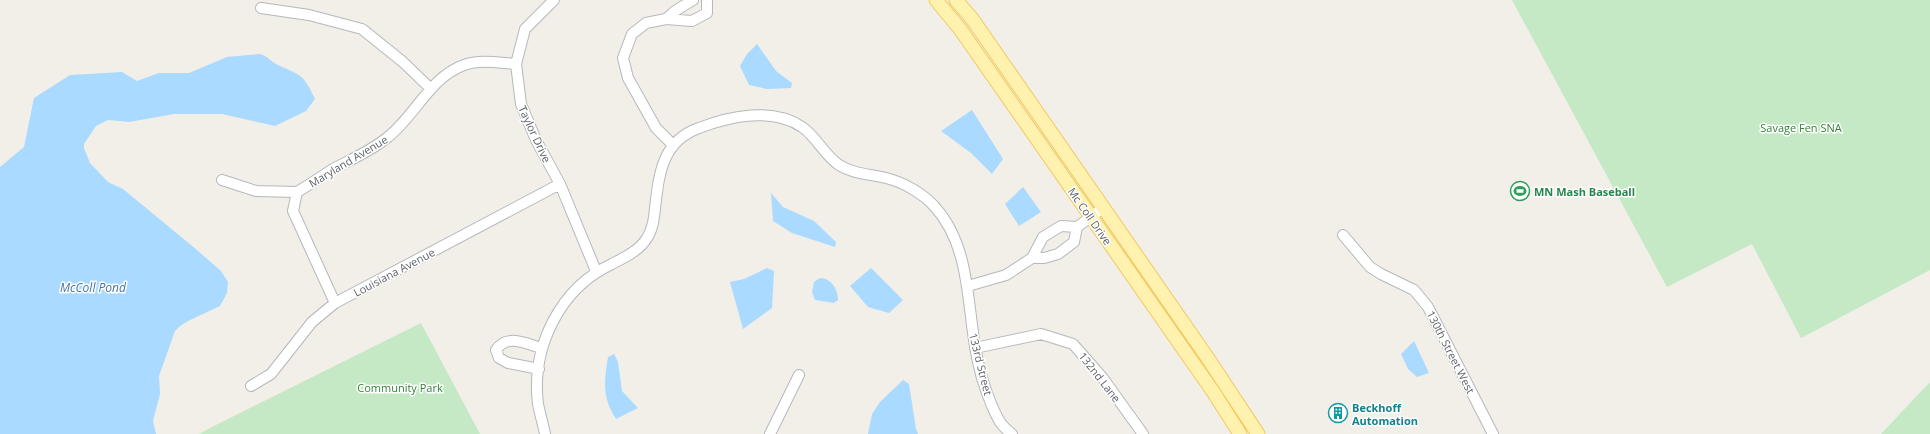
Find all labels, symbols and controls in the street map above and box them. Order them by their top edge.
street label: Taylor Drive [515,103,555,165]
park label: Savage Fen SNA [1760,120,1842,135]
street label: Maryland Avenue [306,132,390,190]
sports icon: MN Mash Baseball [1509,180,1531,202]
street label: Mc Coll Drive [1065,184,1115,248]
place label: MN Mash Baseball [1534,184,1635,199]
street label: Louisiana Avenue [351,244,437,300]
water label: McColl Pond [60,279,127,296]
street label: 130th Street West [1424,308,1478,396]
street label: 133rd Street [966,331,996,397]
street label: 132nd Lane [1076,349,1124,405]
park label: Community Park [357,380,443,395]
place label: Beckhoff Automation [1352,400,1418,428]
building icon: Beckhoff Automation [1327,402,1349,424]

